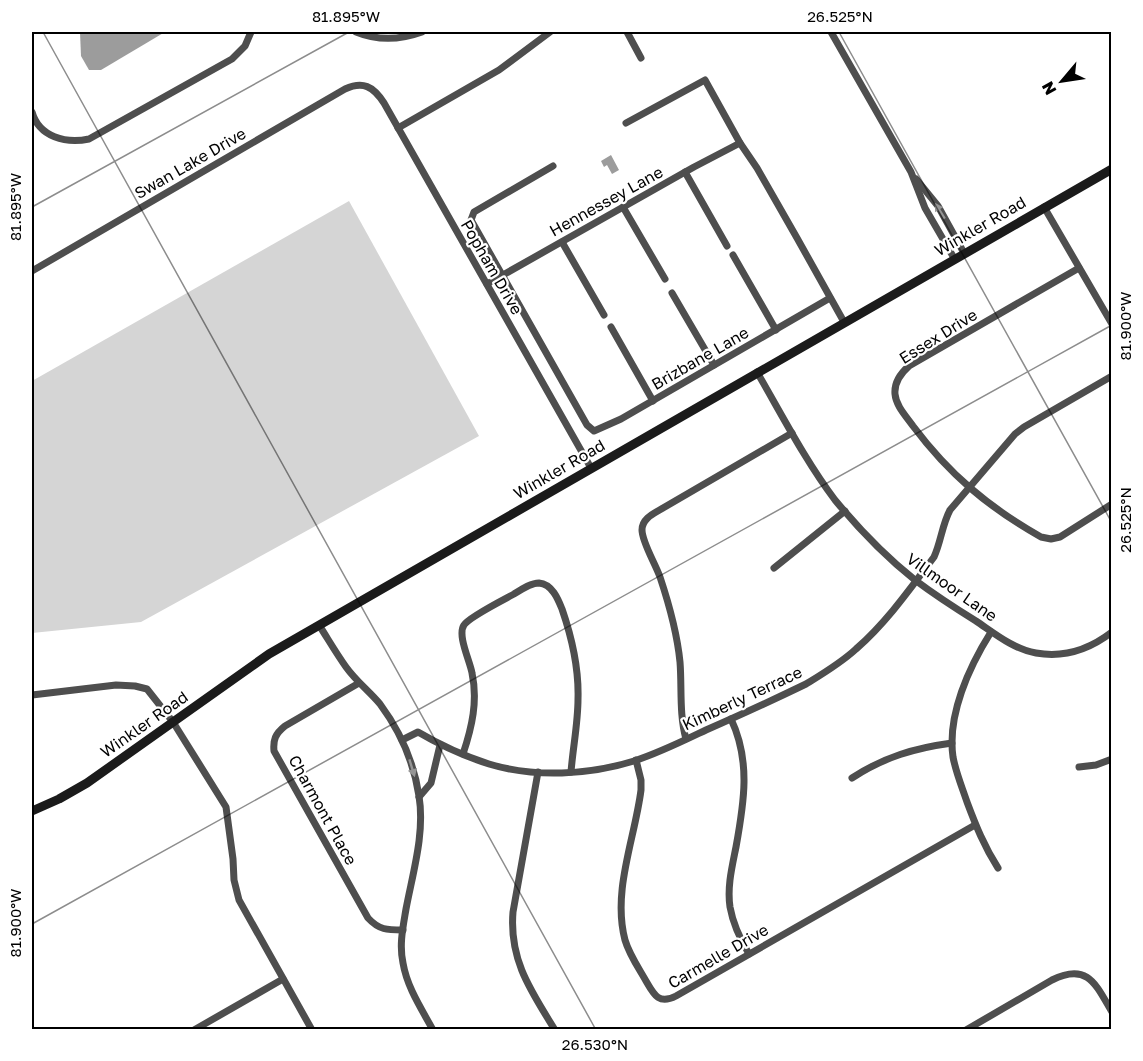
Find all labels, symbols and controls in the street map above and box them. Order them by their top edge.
text: 81.895°W [312,7,380,25]
text: 26.525°N [807,7,873,25]
north arrow [1032,51,1092,111]
text: N [1037,78,1061,98]
street label: Swan Lake Drive [131,123,249,203]
street label: Hennessey Lane [546,162,666,240]
text: 81.895°W [6,173,24,241]
street label: Winkler Road [931,192,1029,260]
one-way arrow [934,202,945,219]
street label: Popham Drive [457,216,527,318]
text: 81.900°W [1116,292,1134,360]
street label: Essex Drive [895,304,981,368]
street label: Brizbane Lane [648,322,752,394]
street label: Winkler Road [510,435,608,503]
text: 26.525°N [1116,487,1134,553]
street label: Villmoor Lane [903,548,1001,626]
street label: Kimberly Terrace [679,662,805,734]
street label: Winkler Road [96,686,192,762]
street label: Charmont Place [285,752,361,868]
one-way arrow [408,759,417,777]
text: 81.900°W [6,889,24,957]
street label: Carmelle Drive [664,919,772,993]
text: 26.530°N [562,1035,628,1053]

